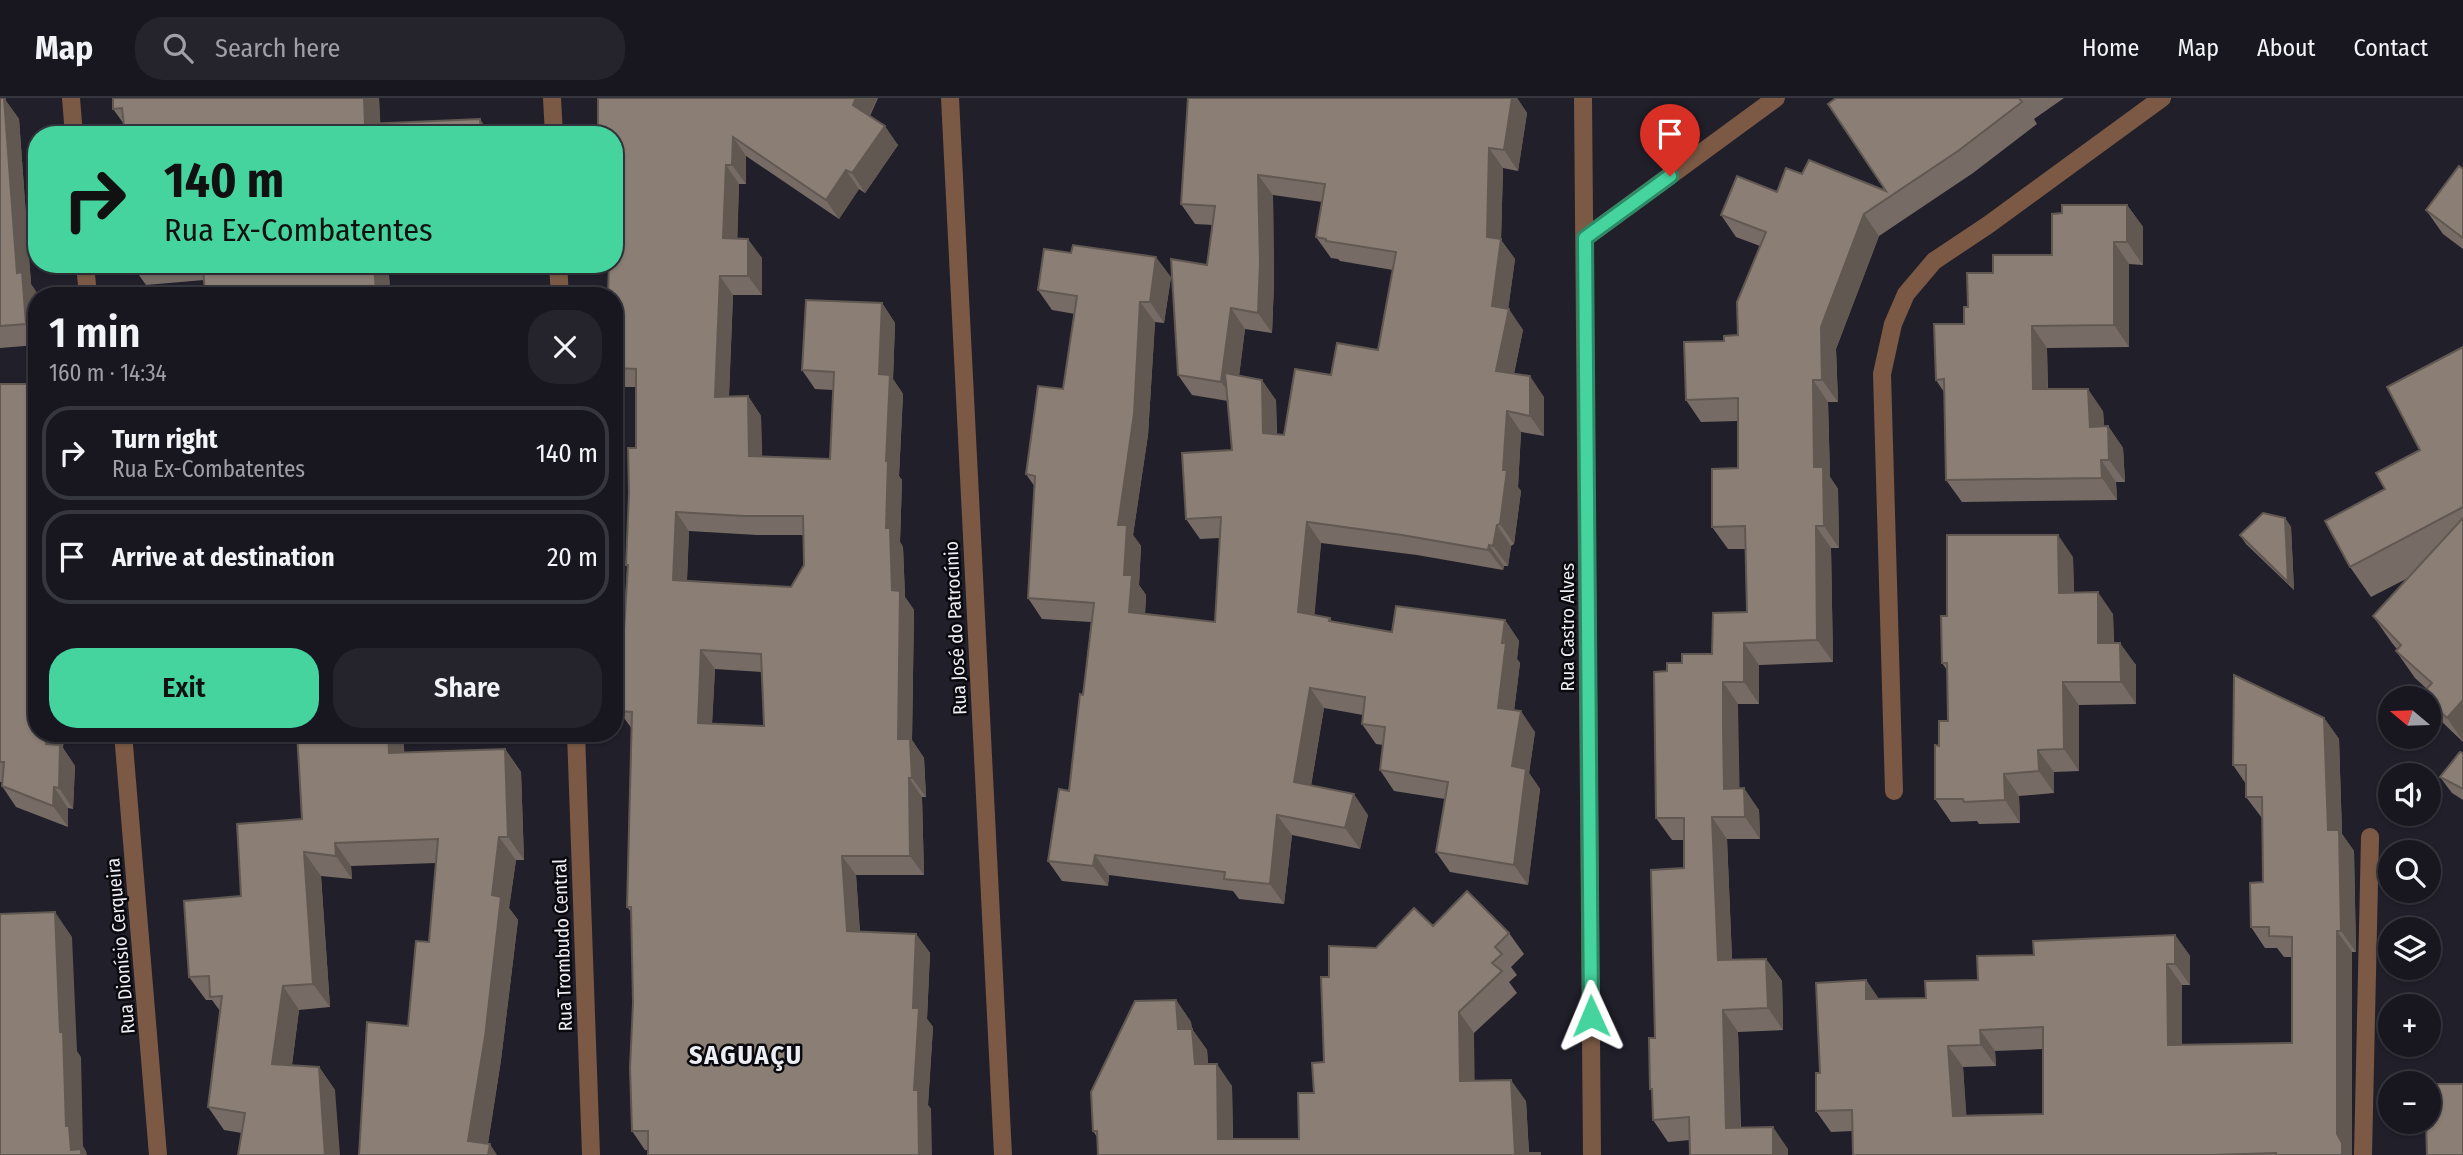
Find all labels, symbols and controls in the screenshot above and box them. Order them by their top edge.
search box [135,17,625,80]
text: Map [35,28,93,68]
icon: search [159,29,197,67]
text: Search here [215,33,340,64]
text: Home [2082,34,2139,62]
text: Map [2177,34,2219,62]
text: About [2257,34,2315,62]
text: Contact [2353,34,2428,62]
pin [1640,104,1700,176]
icon: arrive [1651,115,1689,153]
text: 140 m [164,151,284,210]
icon: right [49,154,140,245]
text: Rua Ex-Combatentes [164,211,433,249]
text: 1 min [49,308,140,358]
button: close [528,310,602,384]
text: 160 m · 14:34 [49,359,167,387]
text: Turn right [112,424,218,455]
icon: right [53,434,91,472]
text: 140 m [536,438,598,469]
text: Rua Ex-Combatentes [112,455,305,483]
icon: arrive [53,538,91,576]
street label: Rua José do Patrocínio [939,540,972,716]
text: Arrive at destination [112,542,335,573]
text: 20 m [547,542,598,573]
street label: Rua Castro Alves [1556,563,1579,691]
button: Exit [49,648,319,728]
button: Share [333,648,602,728]
north arrow [2378,686,2441,749]
map controls [2378,686,2441,1134]
button: sound [2378,763,2441,826]
button: search [2378,840,2441,903]
street label: Rua Dionísio Cerqueira [101,857,140,1035]
street label: Rua Trombudo Central [548,858,577,1032]
button: layers [2378,917,2441,980]
position arrow [1554,979,1628,1053]
button: + [2378,994,2441,1057]
district label: SAGUAÇU [689,1040,803,1071]
button: − [2378,1071,2441,1134]

